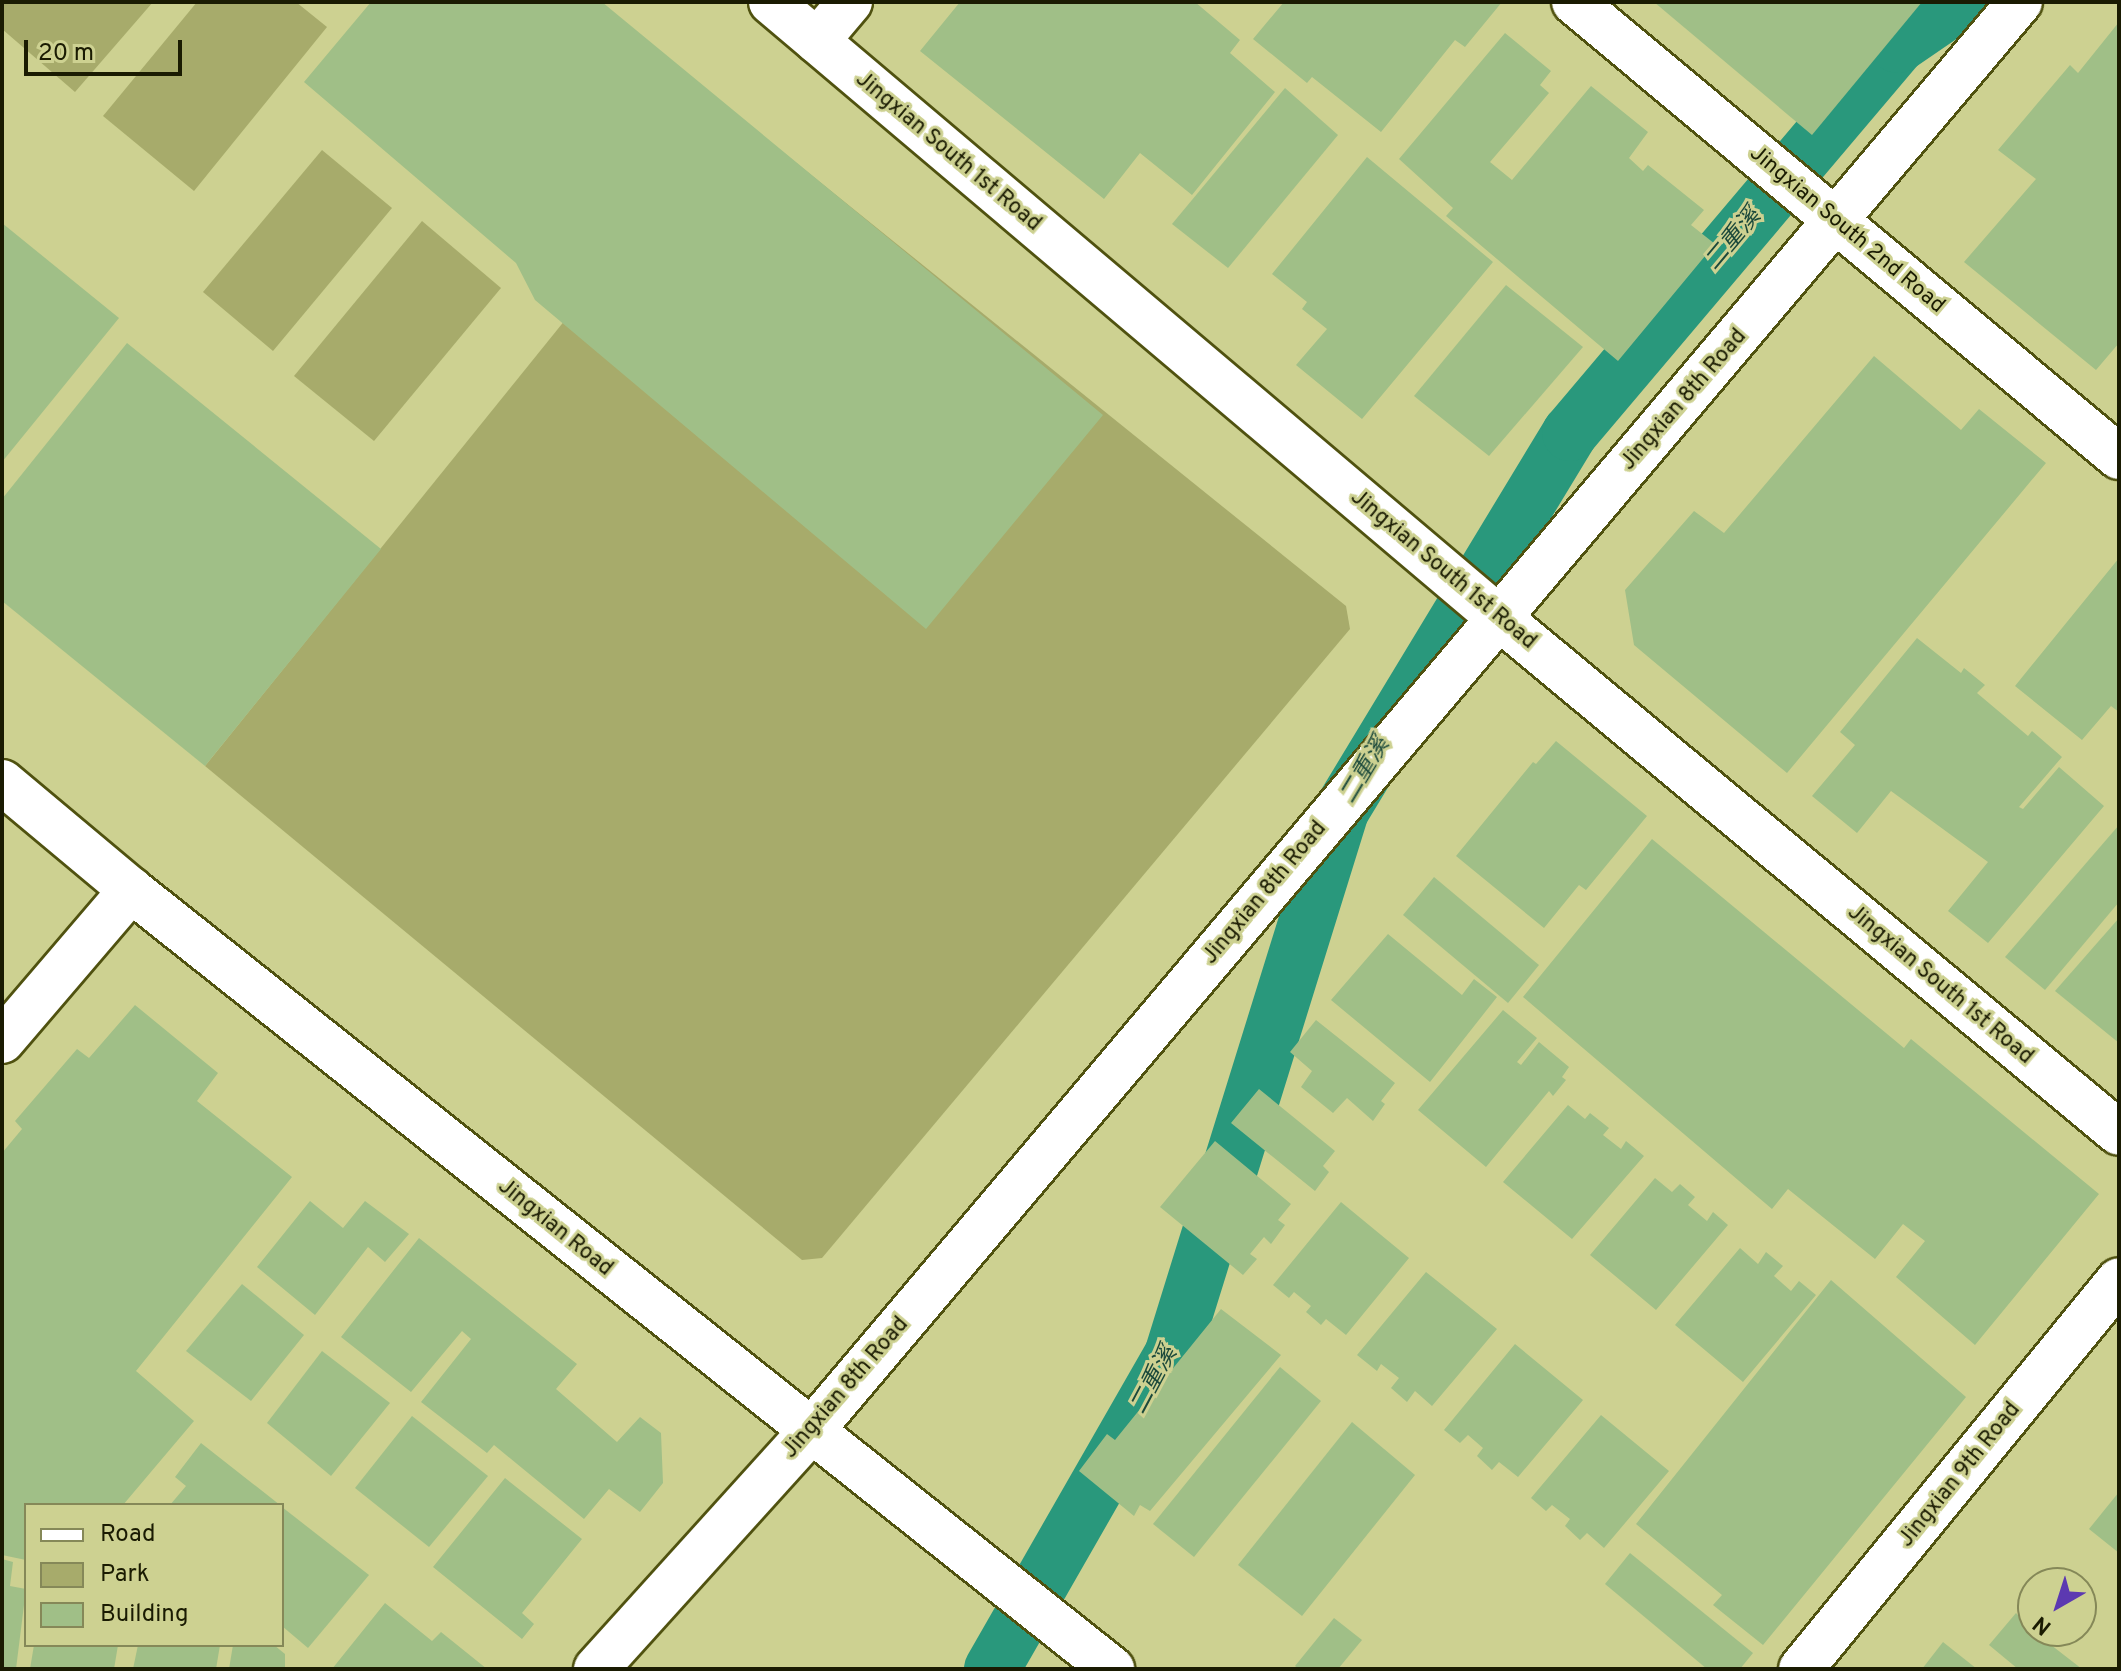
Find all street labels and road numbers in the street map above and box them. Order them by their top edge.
street label: Jingxian South 1st Road [850,67,1046,237]
street label: Jingxian South 2nd Road [1744,141,1950,319]
street label: Jingxian 8th Road [1615,324,1753,476]
street label: Jingxian South 1st Road [1345,485,1541,655]
street label: Jingxian 8th Road [1197,816,1333,970]
street label: Jingxian South 1st Road [1842,900,2038,1070]
street label: Jingxian Road [492,1174,618,1282]
street label: Jingxian 8th Road [777,1312,915,1464]
street label: Jingxian 9th Road [1894,1397,2026,1553]

